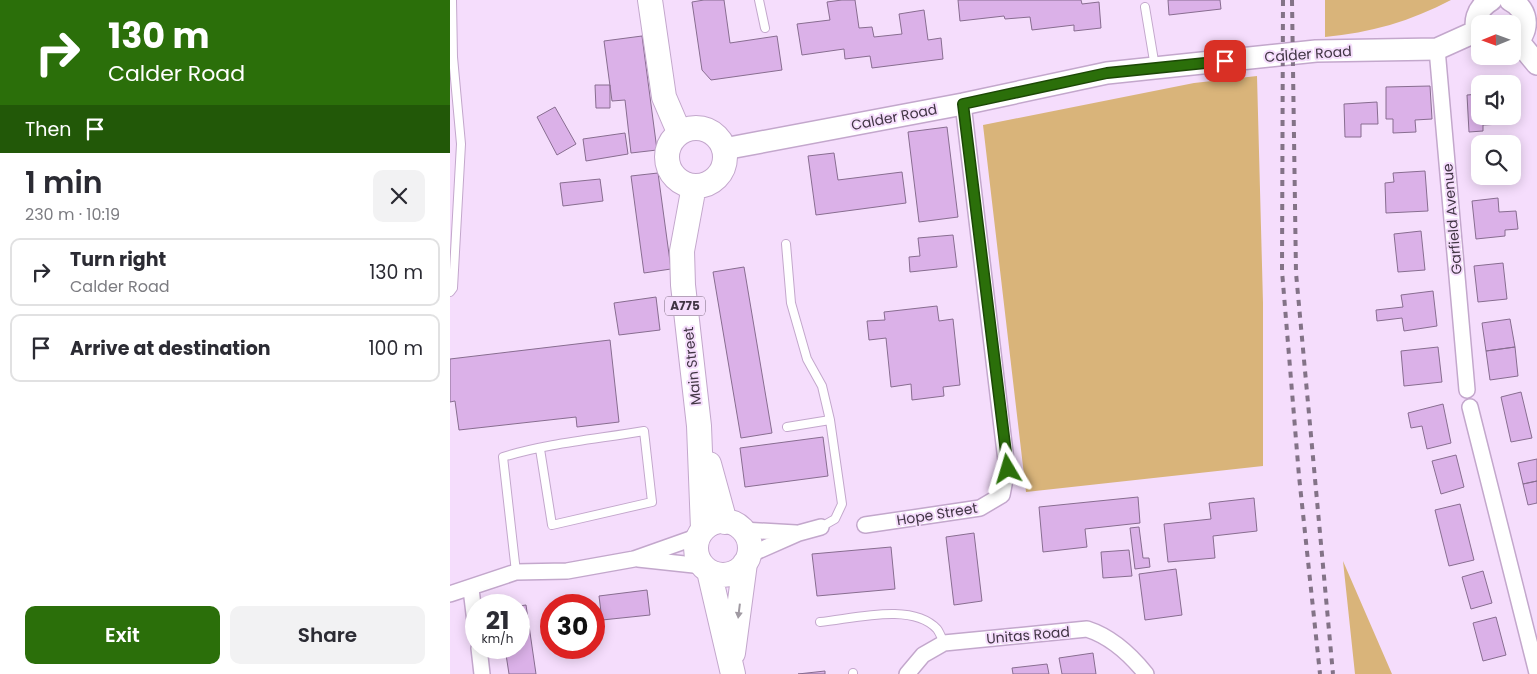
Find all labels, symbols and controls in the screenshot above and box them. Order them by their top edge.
text: 130 m [108,11,210,60]
north arrow [1471,15,1521,65]
map controls [1471,15,1521,185]
icon: right [25,20,90,85]
pin [1204,40,1246,82]
street label: Calder Road [1264,41,1352,67]
icon: arrive [1211,47,1239,75]
text: Calder Road [108,58,245,89]
button: sound [1471,75,1521,125]
street label: Calder Road [849,99,939,135]
icon: arrive [81,115,109,143]
text: Then [25,116,71,143]
button: search [1471,135,1521,185]
text: 1 min [25,161,103,204]
street label: Garfield Avenue [1437,162,1467,275]
button: close [373,170,425,222]
text: 230 m · 10:19 [25,203,120,226]
text: Turn right [70,246,166,273]
icon: right [27,258,55,286]
text: 130 m [369,259,423,286]
text: Calder Road [70,275,170,298]
road number: A775 [665,296,705,316]
street label: Main Street [678,326,706,406]
icon: arrive [27,334,55,362]
text: Arrive at destination [70,335,271,362]
text: 100 m [368,335,423,362]
position arrow [981,442,1033,494]
street label: Hope Street [895,498,979,530]
speed limit sign: 30 [540,594,605,659]
text: 21 [486,603,509,638]
one-way arrow [735,604,743,620]
button: Exit [25,606,220,664]
button: Share [230,606,425,664]
street label: Unitas Road [985,621,1071,649]
text: km/h [482,630,513,647]

